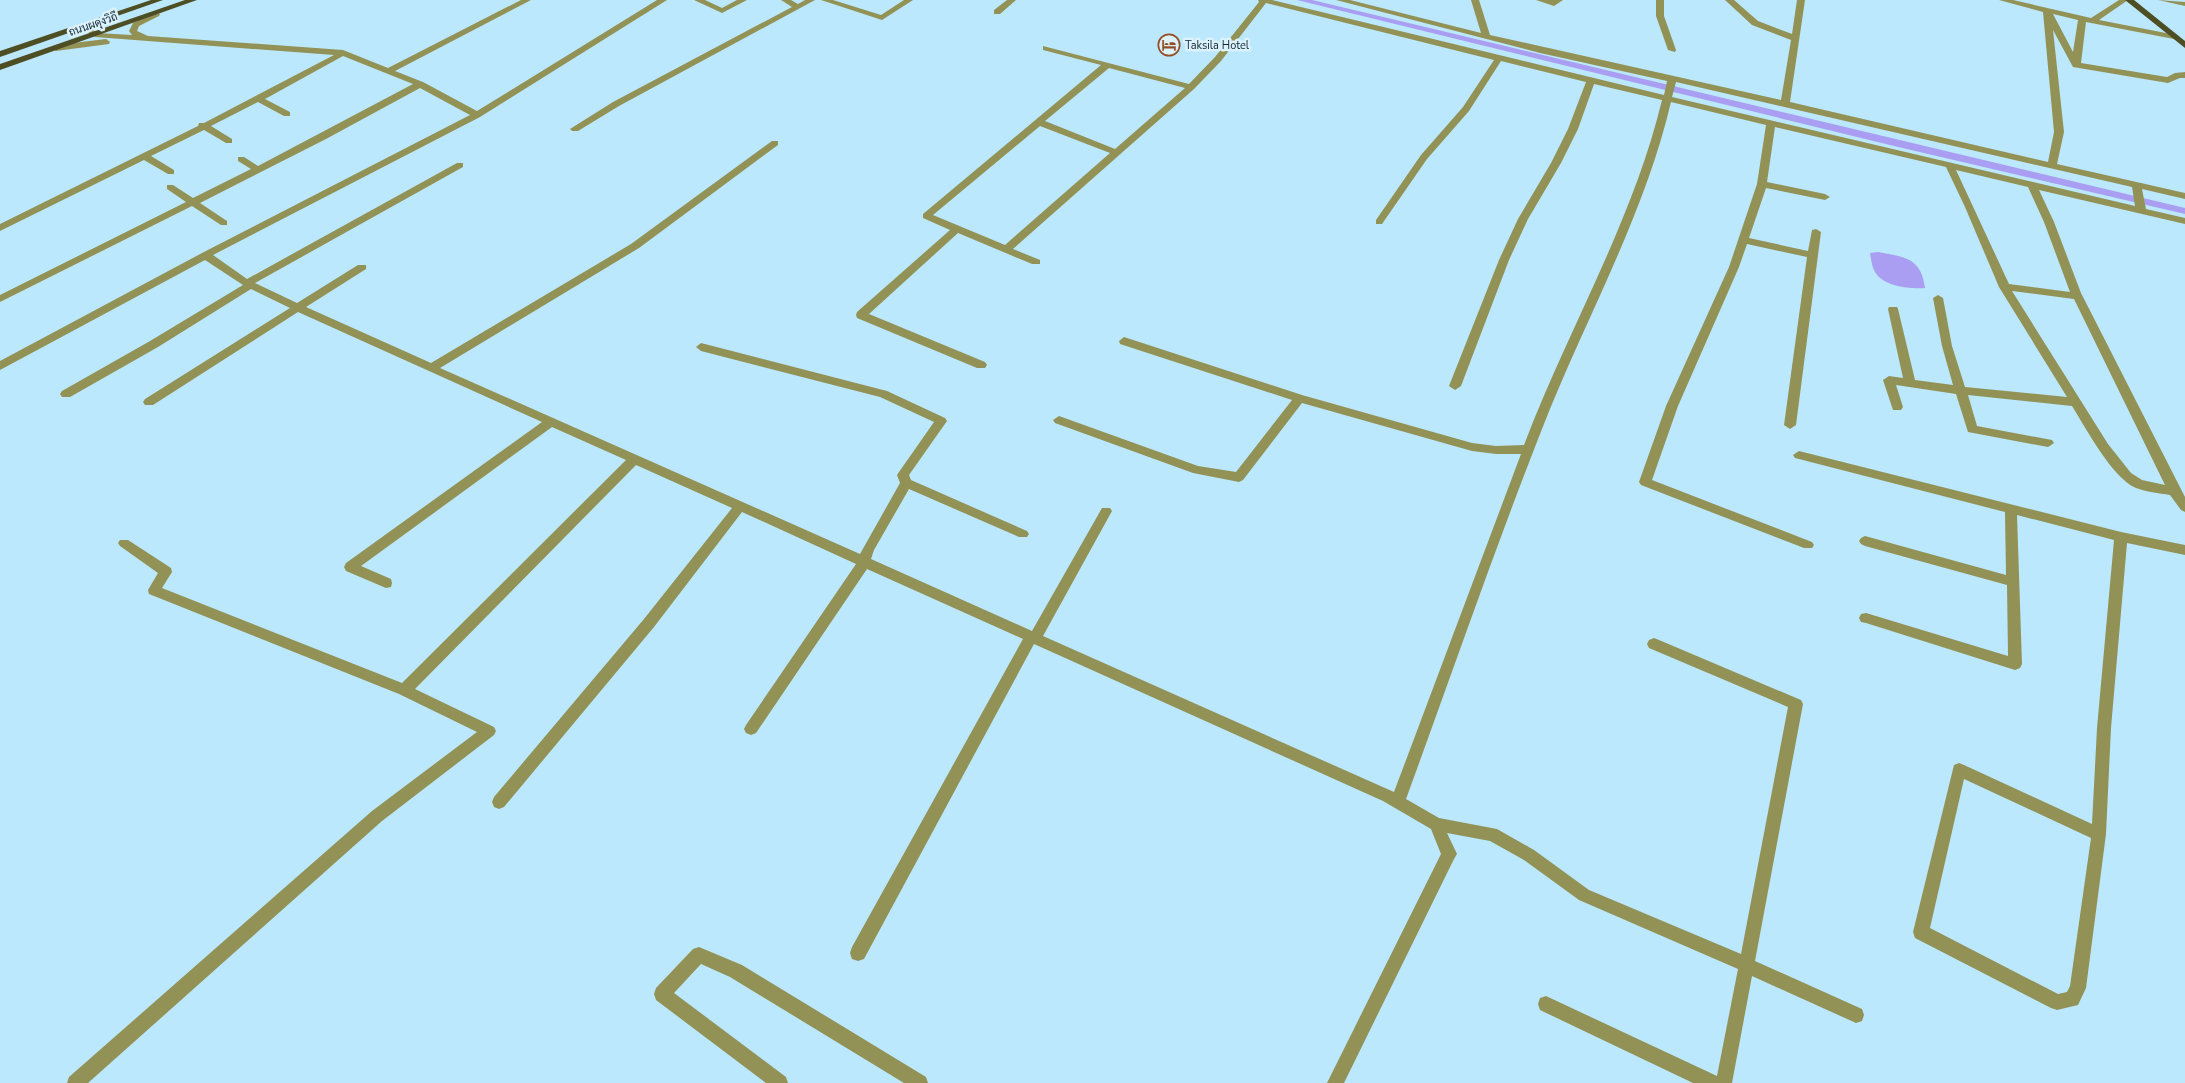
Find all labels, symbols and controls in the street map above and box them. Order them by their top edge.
street label: ถนนผดุงวิถี [66,8,120,41]
hotel icon: Taksila Hotel [1157,33,1181,57]
place label: Taksila Hotel [1185,38,1250,53]

